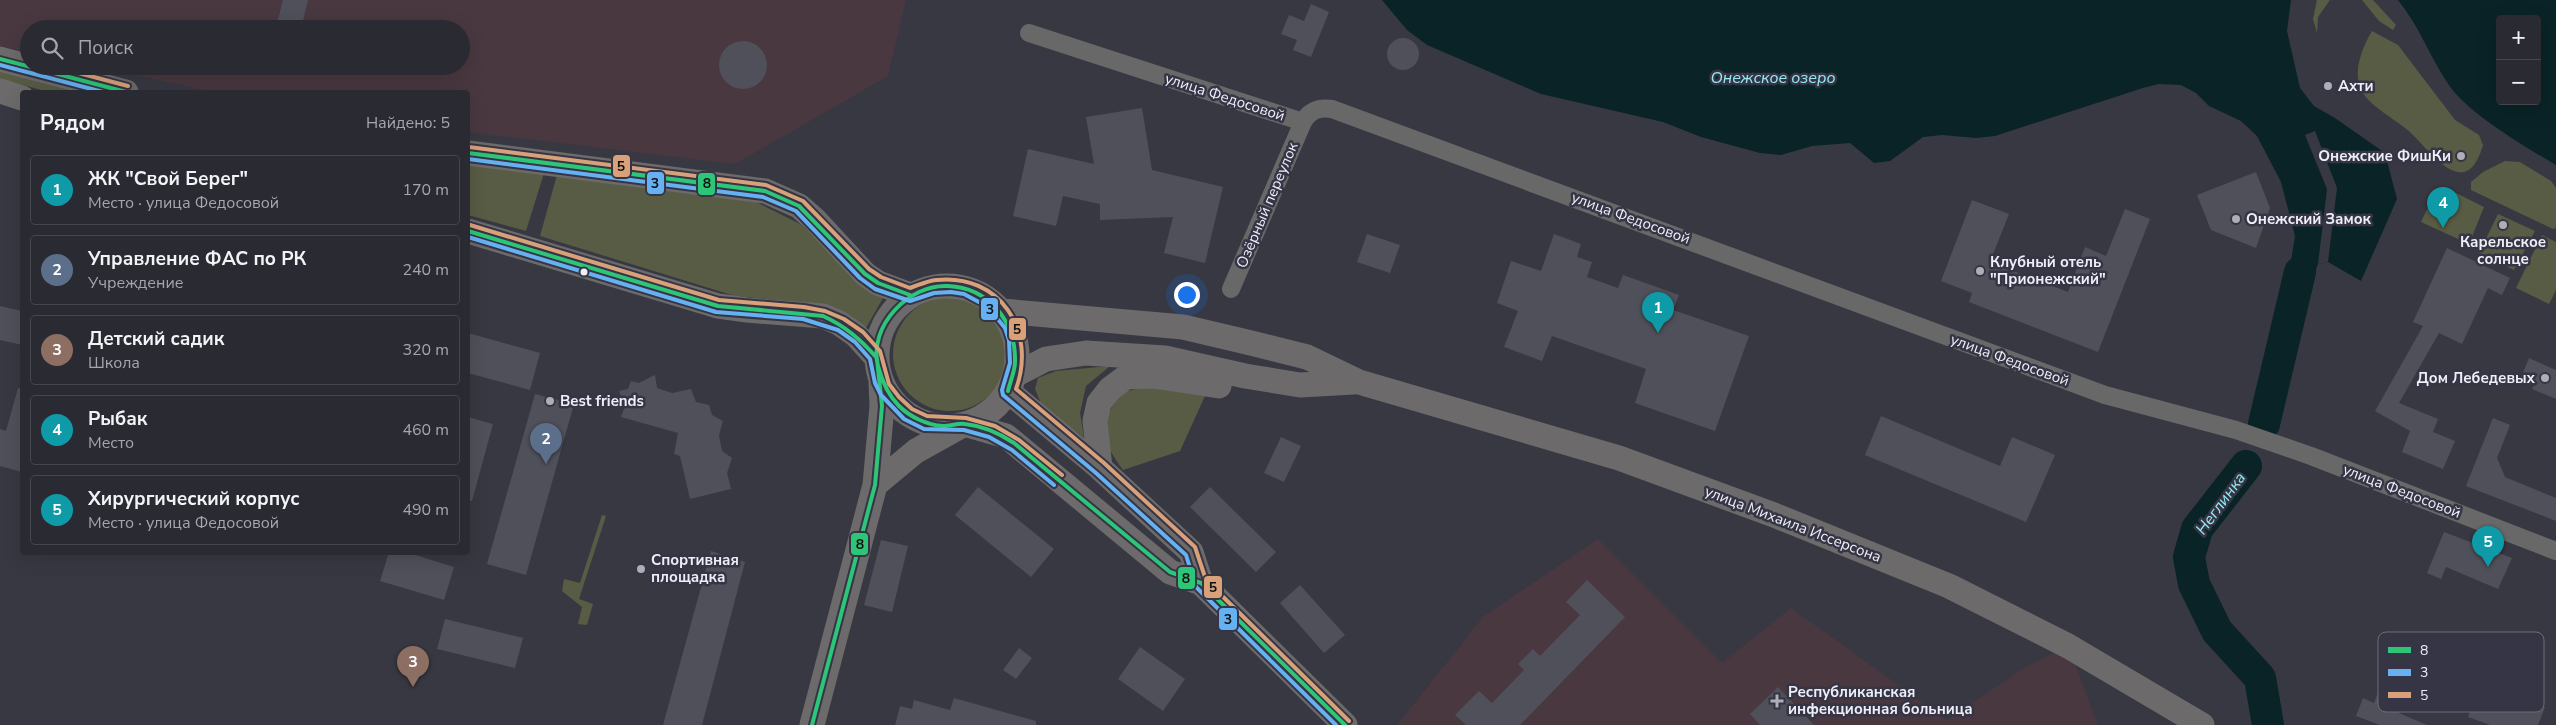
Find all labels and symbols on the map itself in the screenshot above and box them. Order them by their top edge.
water label: Онежское озеро [1711,67,1835,89]
street label: улица Федосовой [1163,68,1287,126]
place label: Ахти [2338,76,2373,96]
marker: Ахти [2322,80,2334,92]
street label: Озёрный переулок [1232,139,1303,271]
place label: Онежские ФишКи [2318,146,2451,166]
marker: Онежские ФишКи [2455,150,2467,162]
line badge: 5 [612,154,631,178]
text: 5 [617,157,625,176]
line badge: 3 [646,171,665,195]
line badge: 8 [697,172,716,196]
text: 3 [651,174,659,193]
text: 8 [703,174,711,193]
street label: улица Федосовой [1569,187,1693,249]
pin: 4 [2427,187,2459,228]
place label: Онежский Замок [2246,209,2372,229]
marker: Онежский Замок [2230,213,2242,225]
marker: Карельское солнце [2497,219,2509,231]
place label: Карельское солнце [2460,232,2546,269]
place label: Клубный отель "Прионежский" [1990,252,2106,289]
marker: Клубный отель "Прионежский" [1974,265,1986,277]
unlabelled marker [579,267,589,277]
your location [1174,282,1200,308]
pin: 1 [1642,292,1674,333]
line badge: 3 [980,297,999,321]
text: 3 [986,300,994,319]
line badge: 5 [1008,317,1027,341]
text: 5 [1013,320,1021,339]
street label: улица Федосовой [1948,329,2072,391]
place label: Дом Лебедевых [2417,368,2536,388]
marker: Дом Лебедевых [2539,372,2551,384]
place label: Best friends [560,391,644,411]
marker: Best friends [544,395,556,407]
pin: 2 [530,423,562,464]
street label: улица Федосовой [2340,459,2464,523]
water label: Неглинка [2191,468,2251,539]
street label: улица Михаила Иссерсона [1702,481,1884,567]
pin: 5 [2472,526,2504,567]
line badge: 8 [850,532,869,556]
text: 8 [856,535,864,554]
place label: Спортивная площадка [651,550,739,587]
marker: Спортивная площадка [635,563,647,575]
line badge: 8 [1177,566,1196,590]
text: 8 [1182,569,1190,588]
line badge: 5 [1203,575,1223,599]
text: 5 [1209,578,1217,597]
line badge: 3 [1218,607,1238,631]
text: 3 [1224,610,1232,629]
legend [2378,632,2544,712]
text: 8 [2420,641,2428,660]
pin: 3 [397,646,429,687]
text: 3 [2420,663,2428,682]
place label: Республиканская инфекционная больница [1788,682,1973,719]
text: 5 [2420,686,2428,705]
marker: Республиканская инфекционная больница [1770,694,1784,708]

